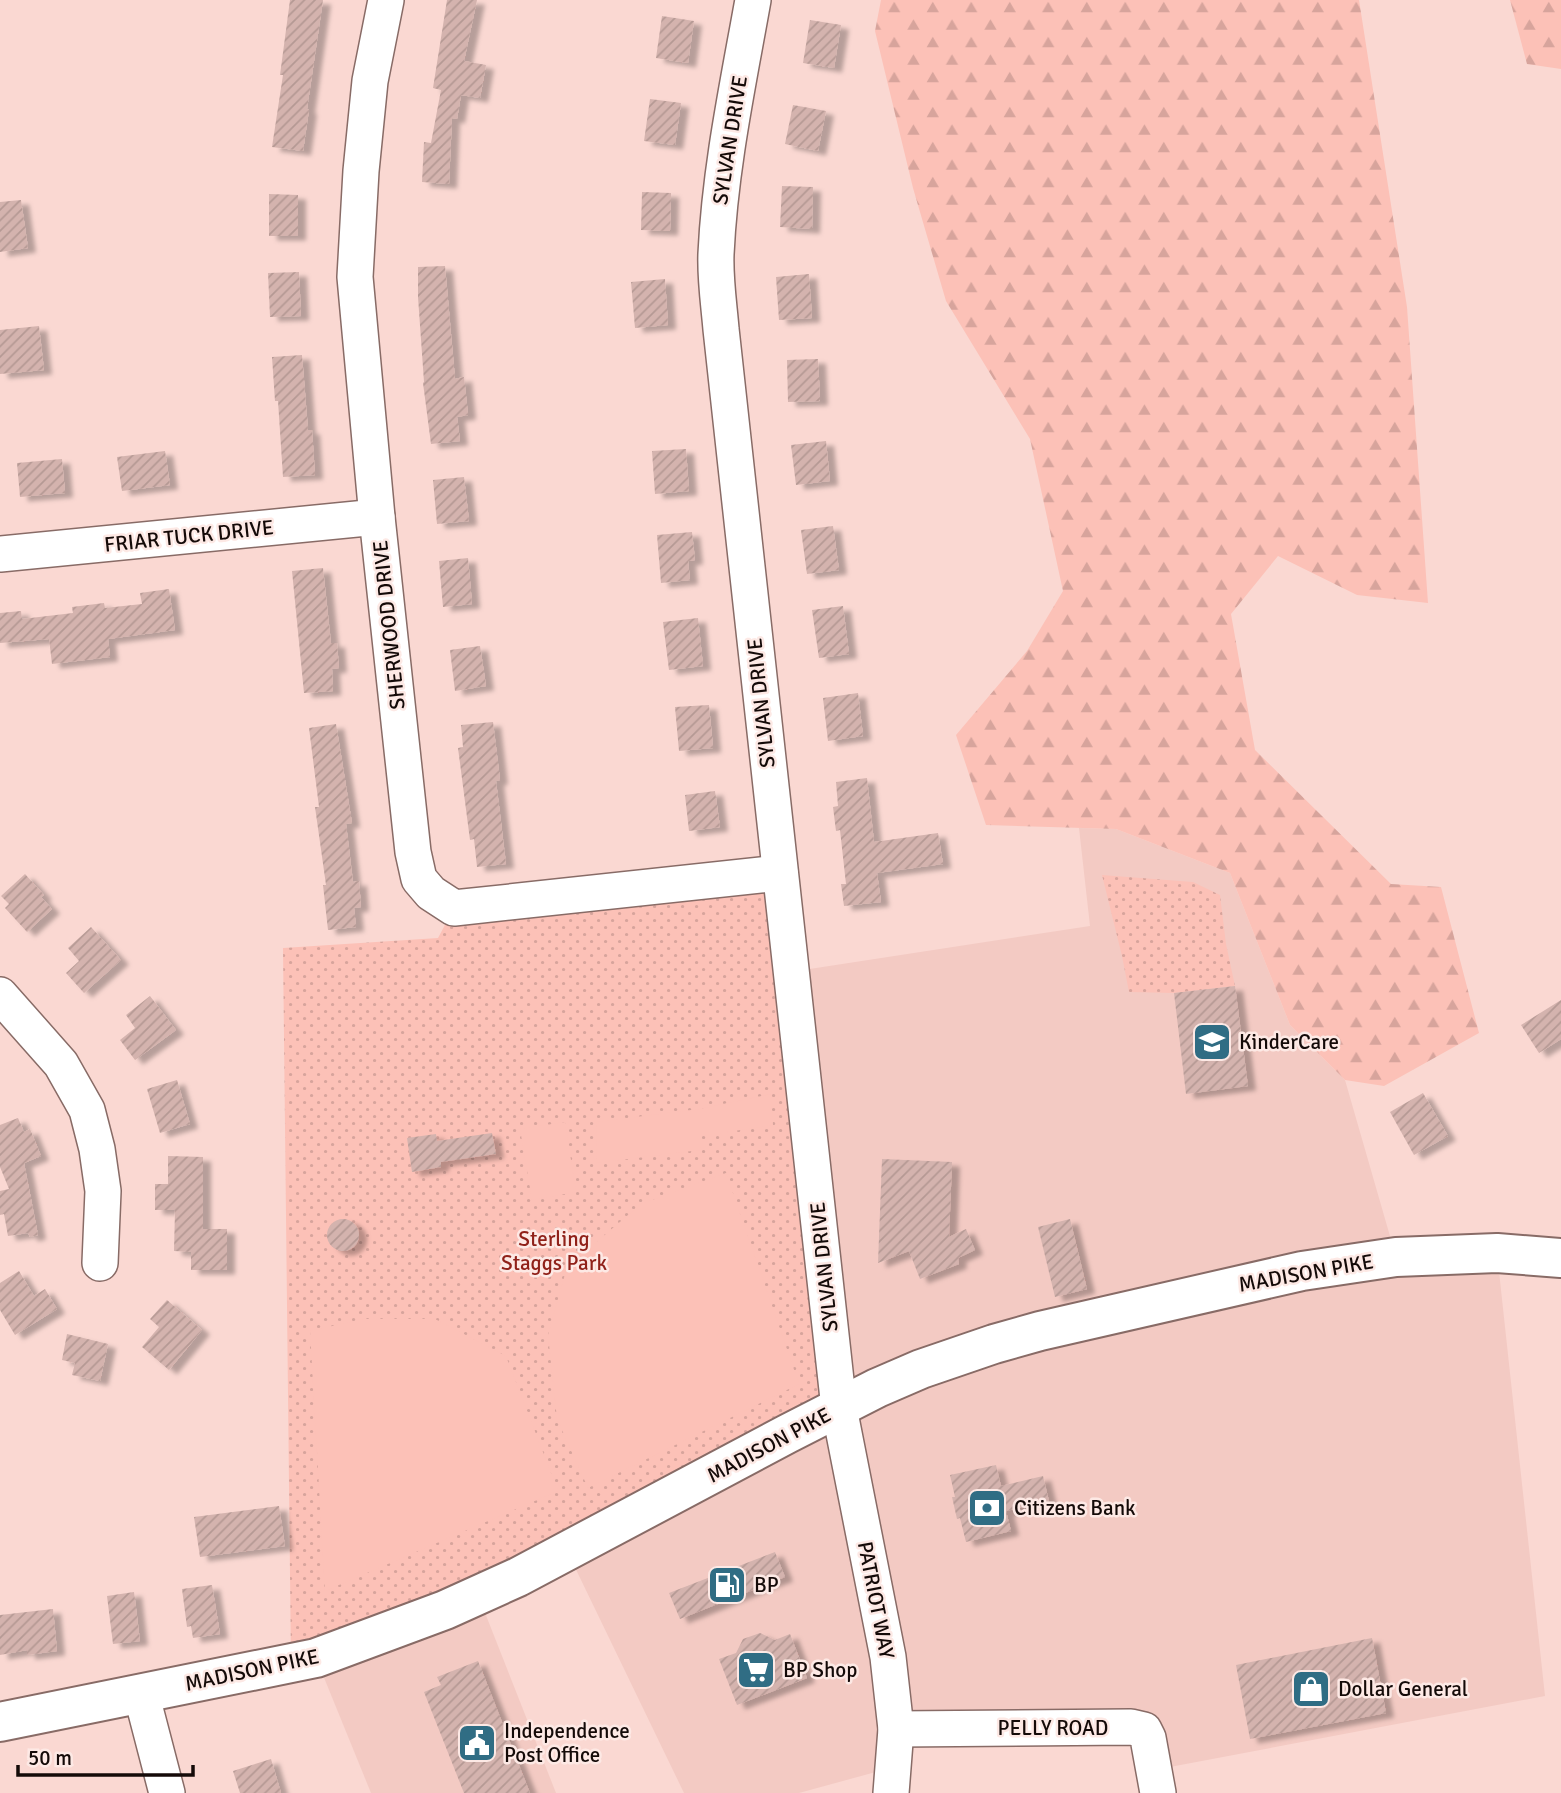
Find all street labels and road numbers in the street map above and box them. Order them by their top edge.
street label: SYLVAN DRIVE [707,74,753,206]
street label: FRIAR TUCK DRIVE [103,514,275,558]
street label: SHERWOOD DRIVE [367,539,411,711]
street label: SYLVAN DRIVE [741,637,781,769]
street label: SYLVAN DRIVE [804,1201,844,1333]
street label: MADISON PIKE [1237,1248,1375,1298]
street label: MADISON PIKE [703,1402,835,1488]
street label: PATRIOT WAY [852,1539,900,1661]
street label: MADISON PIKE [183,1643,321,1697]
street label: PELLY ROAD [998,1715,1108,1741]

